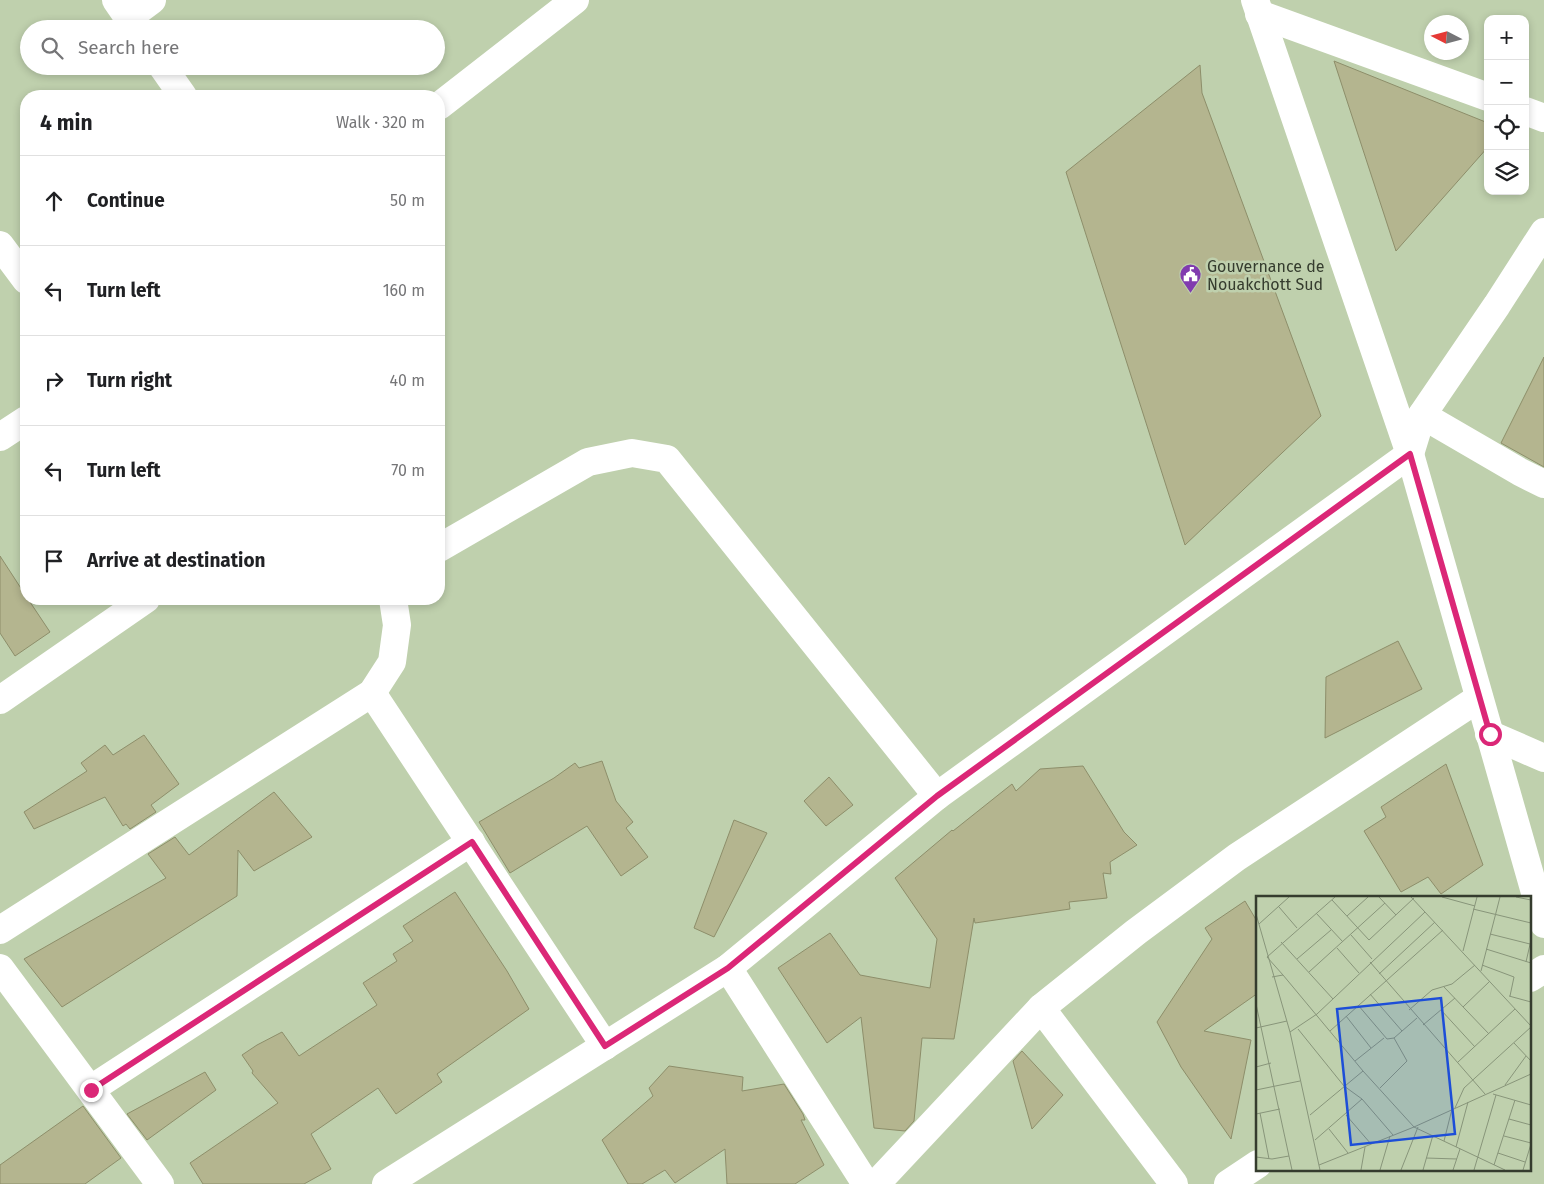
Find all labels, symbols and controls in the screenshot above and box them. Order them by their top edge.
north arrow [1424,15,1469,60]
map controls [1484,15,1529,195]
button: + [1484,15,1529,60]
search box [20,20,445,75]
icon: search [38,34,66,62]
text: Search here [78,36,179,59]
button: − [1484,60,1529,105]
button: locate [1484,105,1529,150]
text: 4 min [40,110,93,136]
text: Walk · 320 m [336,113,425,132]
button: layers [1484,150,1529,195]
icon: ahead [40,187,68,215]
text: Continue [87,189,165,212]
text: 50 m [390,191,425,210]
place label: Gouvernance de Nouakchott Sud [1207,257,1325,294]
public building icon: Gouvernance de Nouakchott Sud [1179,263,1203,294]
icon: left [40,277,68,305]
text: Turn left [87,279,161,302]
text: 160 m [383,281,425,300]
icon: right [40,367,68,395]
text: Turn right [87,369,172,392]
text: 40 m [390,371,425,390]
icon: left [40,457,68,485]
text: Turn left [87,459,161,482]
text: 70 m [391,461,425,480]
icon: arrive [40,547,68,575]
text: Arrive at destination [87,549,266,572]
route start [1479,723,1502,746]
inset map [1256,896,1532,1172]
route end [80,1079,103,1102]

